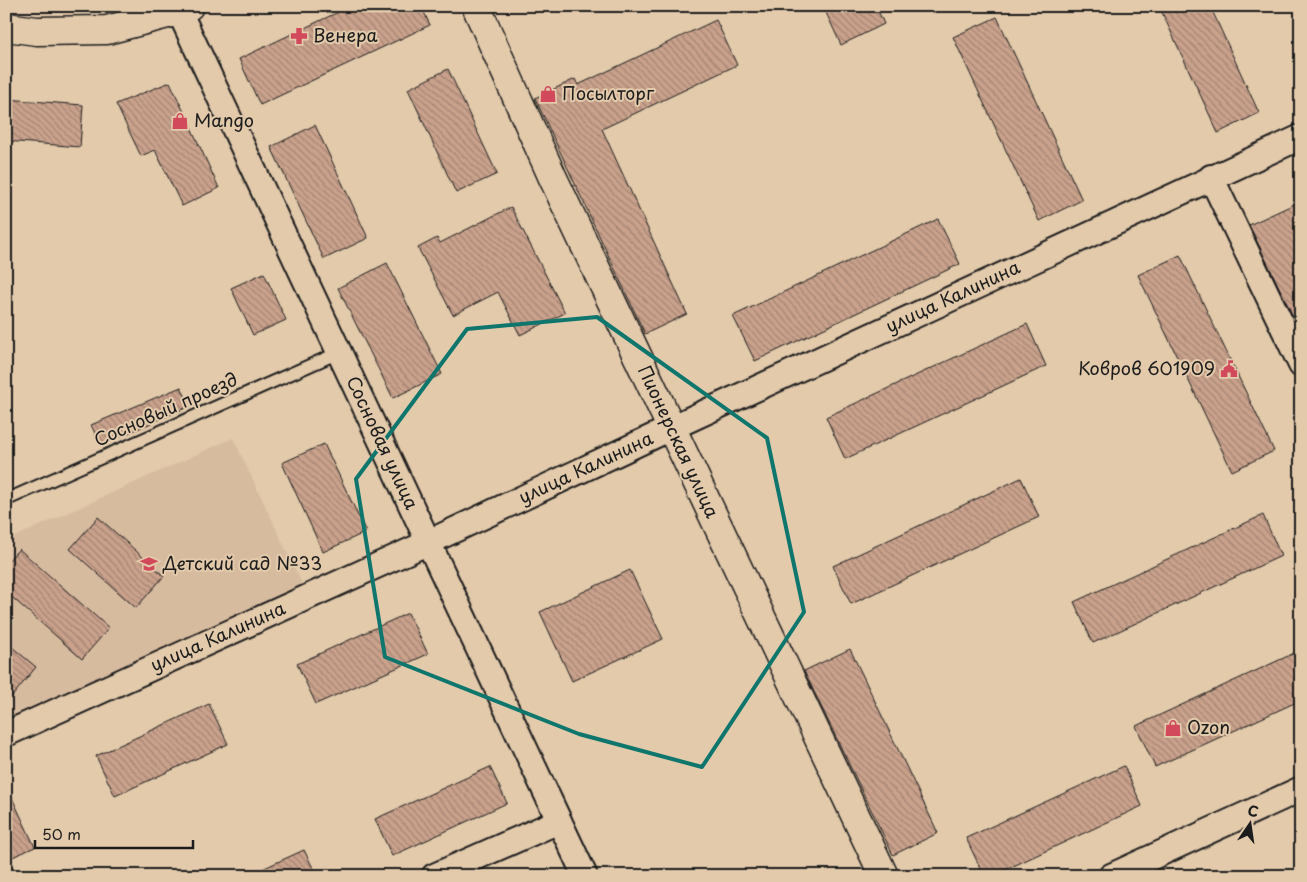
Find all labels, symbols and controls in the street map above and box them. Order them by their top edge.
place label: Венера [313,21,379,48]
pharmacy icon: Венера [289,26,309,46]
place label: Посылторг [562,79,655,106]
shop icon: Посылторг [538,84,558,104]
place label: Mango [194,106,254,133]
shop icon: Mango [170,111,190,131]
street label: улица Калинина [881,252,1025,339]
place label: Ковров 601909 [1078,354,1215,381]
public building icon: Ковров 601909 [1219,359,1239,379]
street label: Пионерская улица [632,361,727,523]
street label: Сосновый проезд [89,365,242,452]
street label: Сосновая улица [341,371,426,514]
street label: улица Калинина [514,423,658,510]
place label: Детский сад №33 [162,549,322,576]
school or university icon: Детский сад №33 [139,554,159,574]
street label: улица Калинина [145,593,290,678]
place label: Ozon [1187,713,1230,740]
shop icon: Ozon [1163,718,1183,738]
text: С [1246,799,1261,822]
north arrow [1224,800,1274,850]
scale bar [35,817,192,849]
text: 50 m [42,822,81,845]

